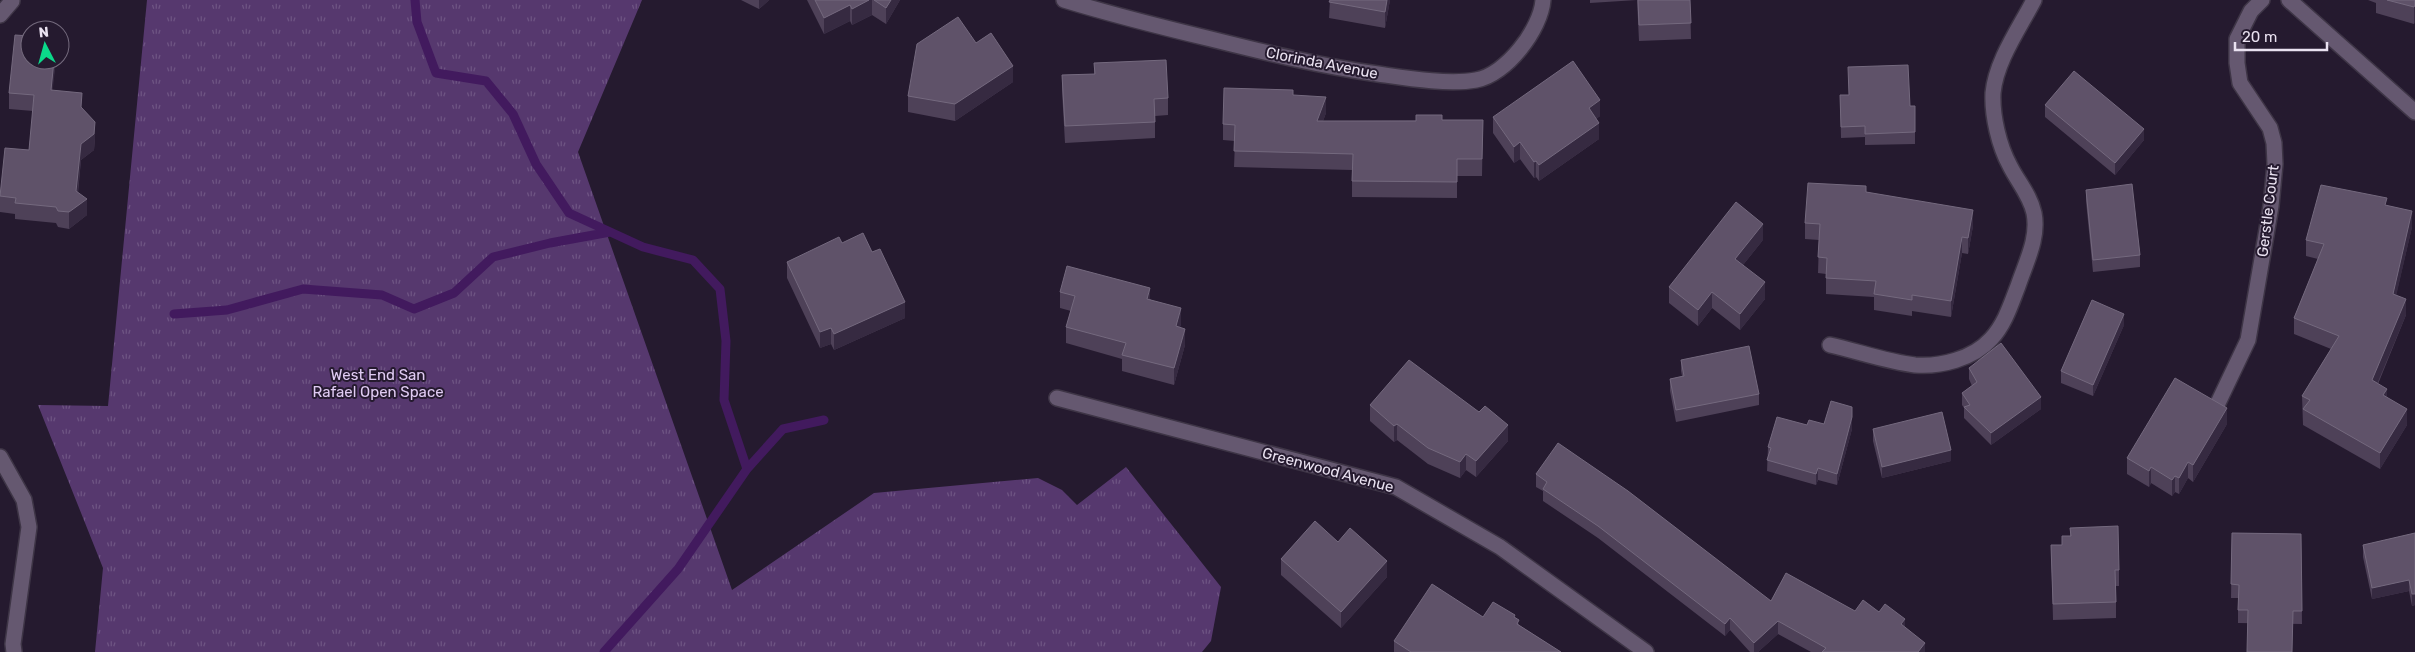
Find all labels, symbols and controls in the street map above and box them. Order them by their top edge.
north arrow [20,20,70,70]
scale bar [2235,20,2328,52]
text: N [38,24,50,42]
text: 20 m [2242,28,2277,46]
street label: Clorinda Avenue [1264,43,1380,83]
street label: Gerstle Court [2253,164,2283,258]
park label: West End San Rafael Open Space [312,366,444,401]
street label: Greenwood Avenue [1260,444,1396,496]

